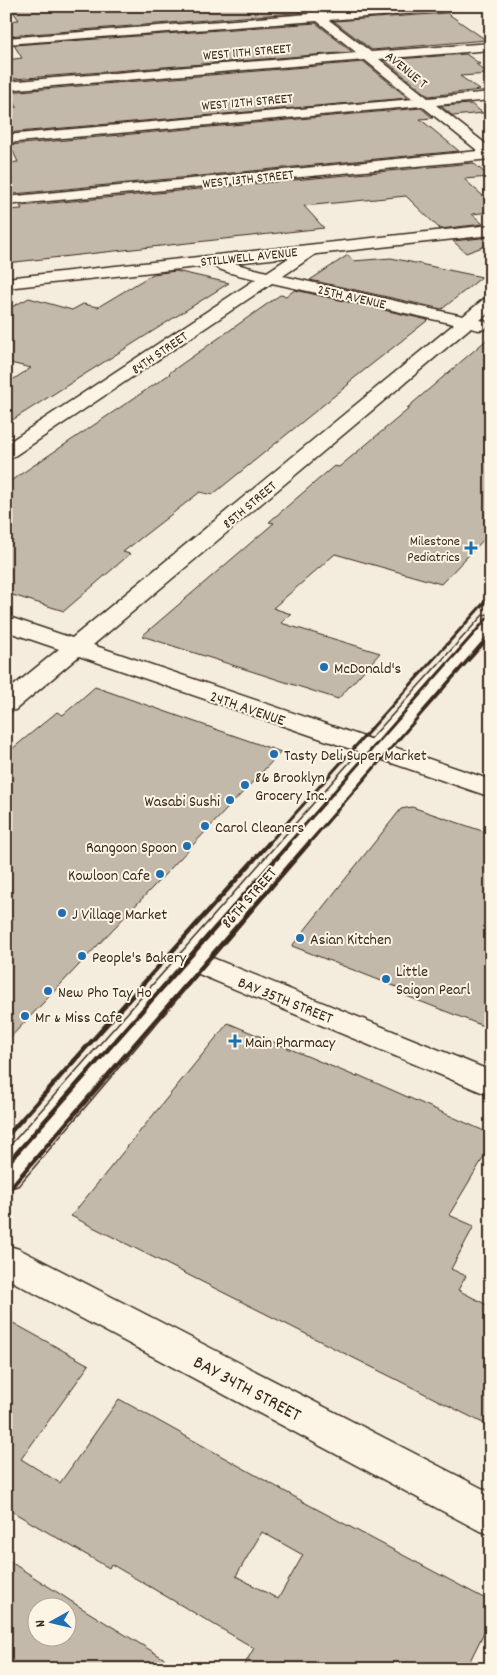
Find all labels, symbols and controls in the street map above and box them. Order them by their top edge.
street label: WEST 11TH STREET [202,39,292,67]
street label: AVENUE T [380,47,432,94]
street label: WEST 12TH STREET [201,89,294,117]
street label: WEST 13TH STREET [202,165,295,195]
street label: STILLWELL AVENUE [200,243,299,273]
street label: 25TH AVENUE [316,280,388,316]
street label: 84TH STREET [128,327,193,380]
street label: 85TH STREET [219,477,282,534]
place label: Milestone Pediatrics [407,532,460,568]
marker: Milestone Pediatrics [464,541,478,555]
place label: McDonald's [334,658,402,681]
marker: McDonald's [318,661,330,673]
street label: 24TH AVENUE [206,686,289,733]
place label: Tasty Deli Super Market [284,745,427,768]
marker: Tasty Deli Super Market [268,748,280,760]
place label: 86 Brooklyn Grocery Inc. [255,767,327,808]
marker: 86 Brooklyn Grocery Inc. [239,779,251,791]
place label: Wasabi Sushi [145,791,220,814]
marker: Wasabi Sushi [224,794,236,806]
place label: Carol Cleaners [215,817,305,840]
marker: Carol Cleaners [199,820,211,832]
place label: Rangoon Spoon [86,837,177,860]
marker: Rangoon Spoon [181,840,193,852]
street label: 86TH STREET [217,862,283,934]
place label: Kowloon Cafe [68,865,150,888]
marker: Kowloon Cafe [154,868,166,880]
place label: J Village Market [72,904,167,927]
marker: J Village Market [56,907,68,919]
place label: Asian Kitchen [310,929,391,952]
marker: Asian Kitchen [294,932,306,944]
place label: People's Bakery [92,947,187,970]
marker: People's Bakery [76,950,88,962]
place label: Little Saigon Pearl [396,961,470,1002]
street label: BAY 35TH STREET [234,972,337,1031]
marker: Little Saigon Pearl [380,973,392,985]
place label: New Pho Tay Ho [58,982,152,1005]
marker: New Pho Tay Ho [42,985,54,997]
place label: Mr & Miss Cafe [35,1007,122,1030]
marker: Mr & Miss Cafe [19,1010,31,1022]
place label: Main Pharmacy [245,1032,336,1055]
marker: Main Pharmacy [229,1035,241,1047]
street label: BAY 34TH STREET [188,1350,305,1430]
north arrow [28,1598,78,1648]
text: N [31,1619,51,1628]

